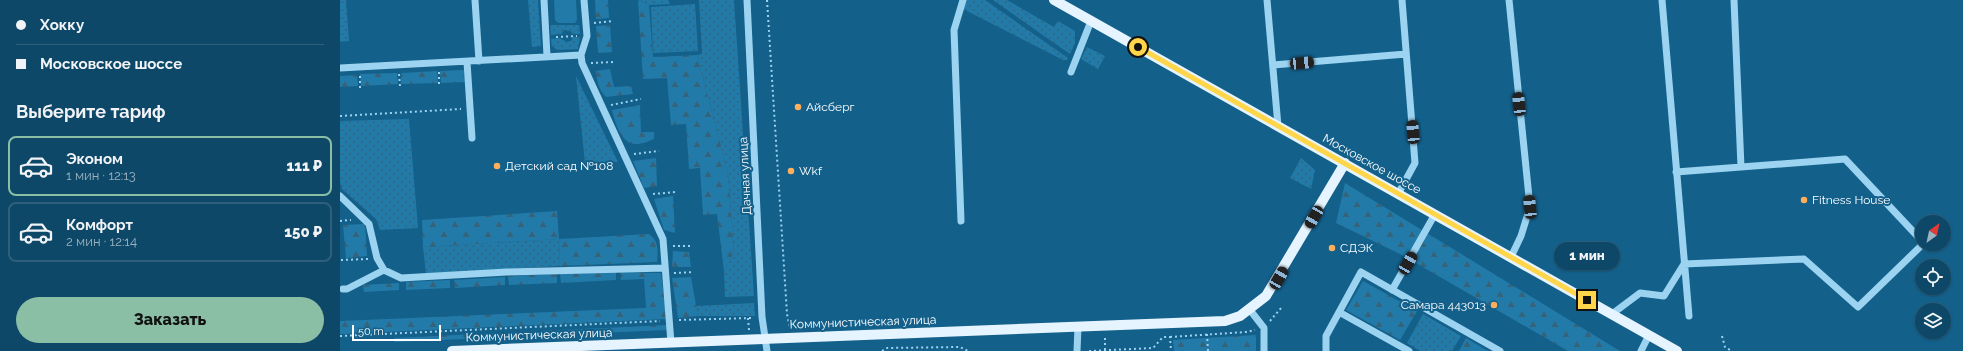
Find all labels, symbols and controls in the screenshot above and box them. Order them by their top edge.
text: Хокку [40,16,84,34]
route start [1129,38,1147,56]
text: Московское шоссе [40,55,182,73]
car [1290,56,1314,70]
car [1512,91,1526,117]
place label: Айсберг [806,100,855,114]
text: Выберите тариф [16,101,166,122]
marker: Айсберг [793,102,803,112]
car [1406,120,1420,144]
street label: Московское шоссе [1320,131,1424,197]
street label: Дачная улица [736,137,754,215]
icon: car [18,148,54,184]
text: Эконом [66,150,123,168]
text: 111 ₽ [286,157,322,175]
place label: Детский сад №108 [505,159,613,173]
marker: Детский сад №108 [492,161,502,171]
place label: Wkf [799,164,823,178]
marker: Wkf [786,166,796,176]
text: 1 мин · 12:13 [66,168,136,183]
place label: Fitness House [1812,193,1890,207]
car [1523,194,1537,220]
marker: Fitness House [1799,195,1809,205]
car [1303,204,1325,230]
icon: car [18,214,54,250]
north arrow [1915,215,1951,251]
map controls [1915,215,1951,339]
text: Комфорт [66,216,133,234]
text: 150 ₽ [284,223,322,241]
text: 2 мин · 12:14 [66,234,137,249]
place label: СДЭК [1340,241,1374,255]
callout: 1 мин [1554,242,1620,270]
marker: СДЭК [1327,243,1337,253]
text: 1 мин [1569,248,1605,263]
car [1397,250,1419,276]
button: locate [1915,259,1951,295]
car [1268,265,1290,291]
route end [1578,291,1596,309]
button: Заказать [16,297,324,343]
place label: Самара 443013 [1401,298,1486,312]
marker: Самара 443013 [1489,300,1499,310]
button: layers [1915,303,1951,339]
street label: Коммунистическая улица [789,312,937,332]
scale bar [352,323,441,342]
text: 50 m [358,325,384,338]
street label: Коммунистическая улица [465,325,613,345]

